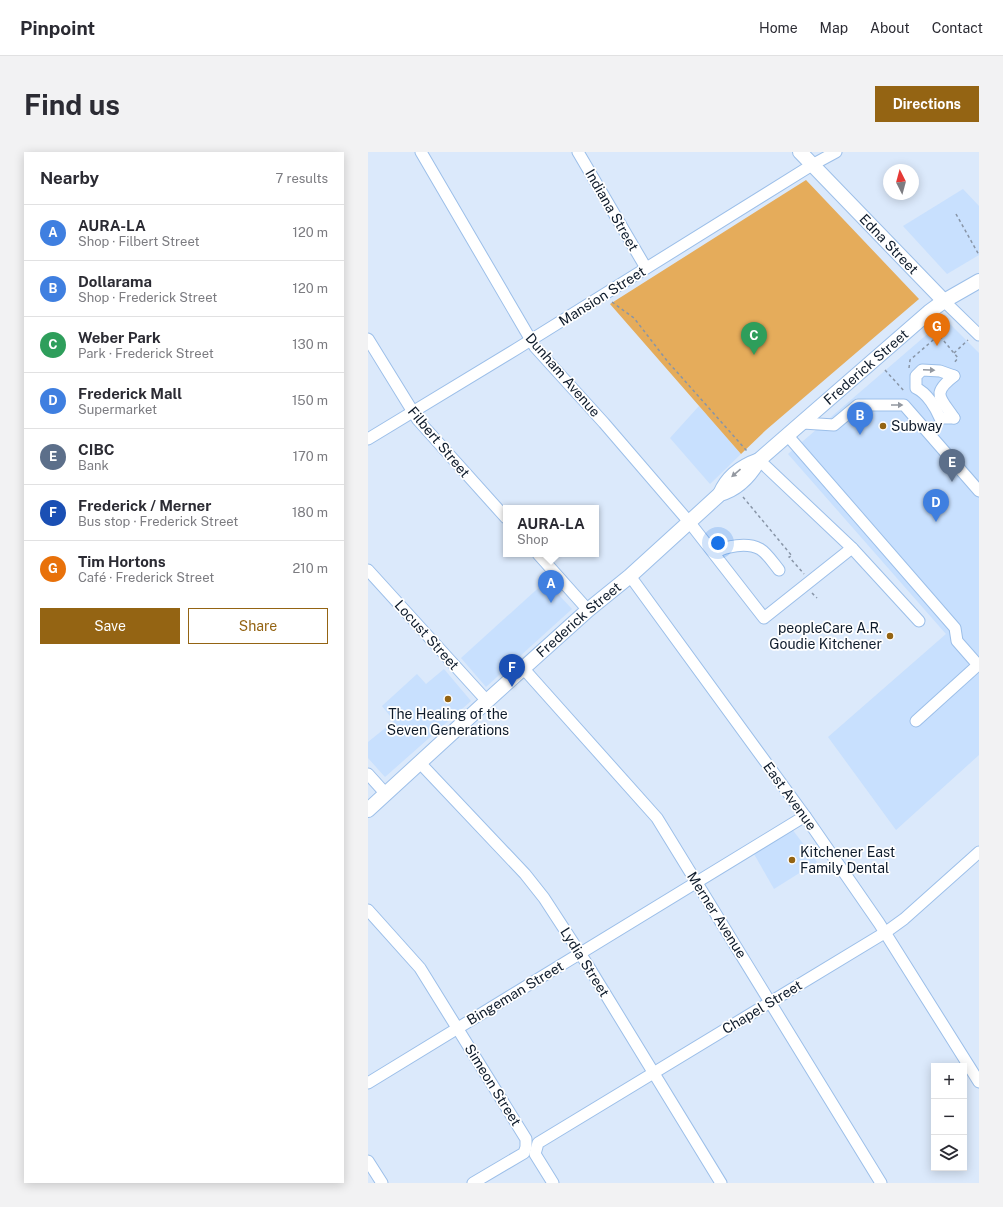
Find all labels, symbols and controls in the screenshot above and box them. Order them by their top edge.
text: Pinpoint [20,17,95,39]
text: Home [759,20,798,36]
text: Map [820,20,848,36]
text: About [870,20,910,36]
text: Contact [932,20,983,36]
button: Directions [875,86,979,122]
text: Find us [24,88,120,121]
north arrow [883,164,919,200]
street label: Indiana Street [582,166,642,254]
text: Nearby [40,168,99,188]
text: 7 results [275,171,328,186]
street label: Edna Street [856,211,922,277]
text: AURA-LA [78,217,146,234]
text: A [48,225,58,240]
text: 120 m [293,225,328,240]
text: Shop · Filbert Street [78,234,200,249]
street label: Mansion Street [556,263,648,329]
text: Dollarama [78,273,152,290]
text: B [49,281,57,296]
text: 120 m [293,281,328,296]
text: Shop · Frederick Street [78,290,217,305]
pin: G [924,313,950,346]
pin: C [741,322,767,355]
street label: Frederick Street [820,326,911,408]
text: Weber Park [78,329,161,346]
street label: Dunham Avenue [522,330,604,420]
text: C [48,337,58,352]
text: 130 m [292,337,328,352]
text: Park · Frederick Street [78,346,214,361]
one-way arrow [923,367,935,374]
text: Frederick Mall [78,385,182,402]
text: D [48,393,58,408]
text: 150 m [292,393,328,408]
text: Supermarket [78,402,157,417]
pin: B [847,402,873,435]
one-way arrow [891,402,904,408]
street label: Filbert Street [405,403,473,481]
place label: Subway [891,418,943,434]
marker: Subway [878,421,888,431]
text: CIBC [78,441,114,458]
text: E [49,449,57,464]
text: 170 m [293,449,328,464]
pin: E [939,449,965,482]
text: Bank [78,458,109,473]
one-way arrow [730,469,741,478]
pin: D [923,489,949,522]
text: Frederick / Merner [78,497,211,514]
text: F [49,505,57,520]
text: 180 m [292,505,328,520]
popup [503,505,599,557]
text: Bus stop · Frederick Street [78,514,238,529]
text: AURA-LA [517,515,585,532]
text: Shop [517,532,548,547]
your location [708,533,728,553]
text: Tim Hortons [78,553,166,570]
text: G [48,561,58,576]
text: 210 m [293,561,328,576]
text: Café · Frederick Street [78,570,214,585]
pin: A [538,570,564,603]
street label: Frederick Street [533,579,624,661]
street label: Locust Street [392,597,462,673]
button: Save [40,608,180,644]
button: Share [188,608,328,644]
place label: peopleCare A.R. Goudie Kitchener [769,620,882,652]
marker: peopleCare A.R. Goudie Kitchener [885,631,895,641]
pin: F [499,654,525,687]
marker: The Healing of the Seven Generations [443,694,453,704]
place label: The Healing of the Seven Generations [387,706,509,738]
street label: East Avenue [760,759,820,833]
place label: Kitchener East Family Dental [800,844,895,876]
marker: Kitchener East Family Dental [787,855,797,865]
street label: Merner Avenue [684,869,750,961]
street label: Lydia Street [557,924,613,1000]
street label: Bingeman Street [464,958,566,1028]
street label: Chapel Street [719,977,805,1037]
street label: Simeon Street [461,1041,525,1129]
map controls [931,1063,967,1171]
button: + [931,1063,967,1099]
button: − [931,1099,967,1135]
button: layers [931,1135,967,1171]

